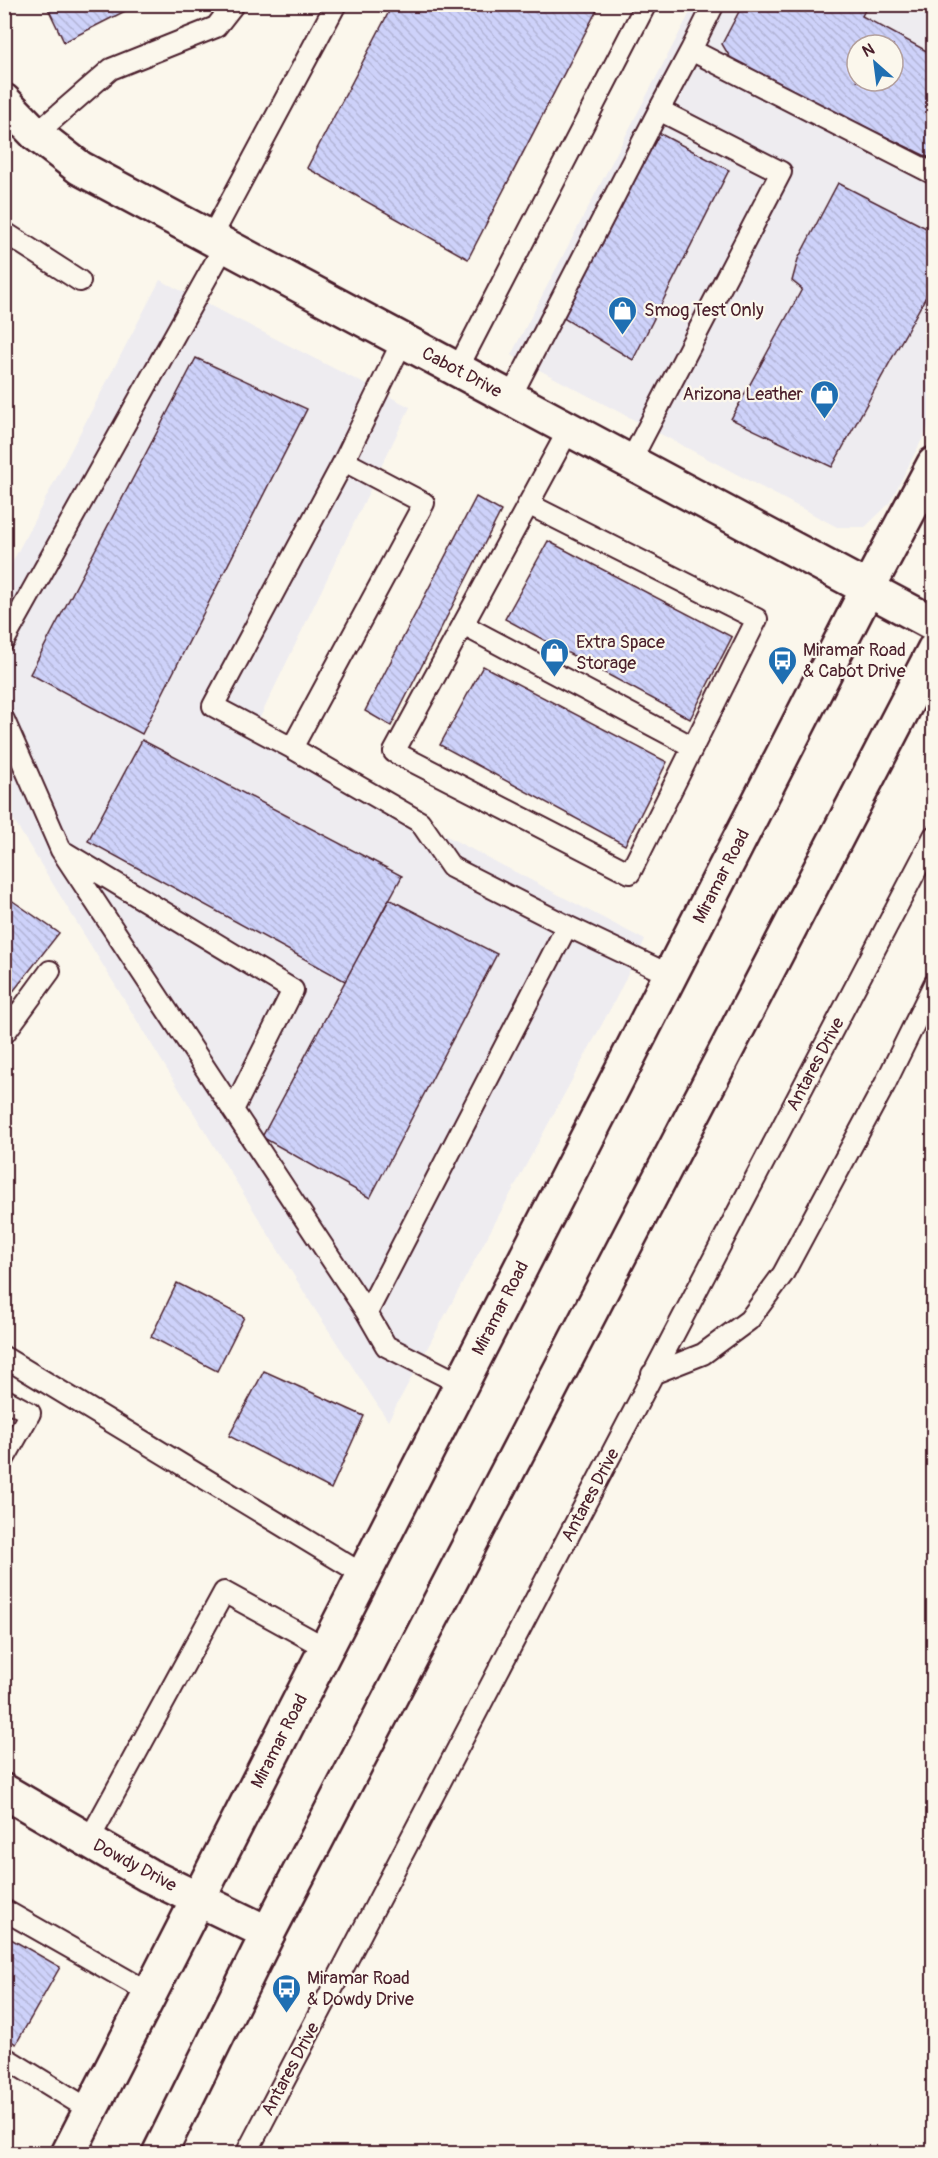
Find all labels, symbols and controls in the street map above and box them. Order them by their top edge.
north arrow [845,33,905,93]
text: N [859,39,878,62]
shop icon: Smog Test Only [607,294,639,336]
place label: Smog Test Only [644,299,764,322]
street label: Cabot Drive [418,342,506,403]
shop icon: Arizona Leather [808,378,840,420]
place label: Arizona Leather [683,383,804,406]
place label: Extra Space Storage [576,631,665,675]
shop icon: Extra Space Storage [539,636,571,678]
place label: Miramar Road & Cabot Drive [803,639,906,683]
bus stop icon: Miramar Road & Cabot Drive [766,644,798,686]
street label: Miramar Road [688,825,755,927]
street label: Antares Drive [781,1013,850,1115]
street label: Miramar Road [467,1257,534,1359]
street label: Antares Drive [556,1444,625,1546]
street label: Miramar Road [246,1690,313,1792]
street label: Dowdy Drive [89,1834,181,1897]
place label: Miramar Road & Dowdy Drive [307,1967,414,2011]
bus stop icon: Miramar Road & Dowdy Drive [270,1972,302,2014]
street label: Antares Drive [256,2018,325,2120]

